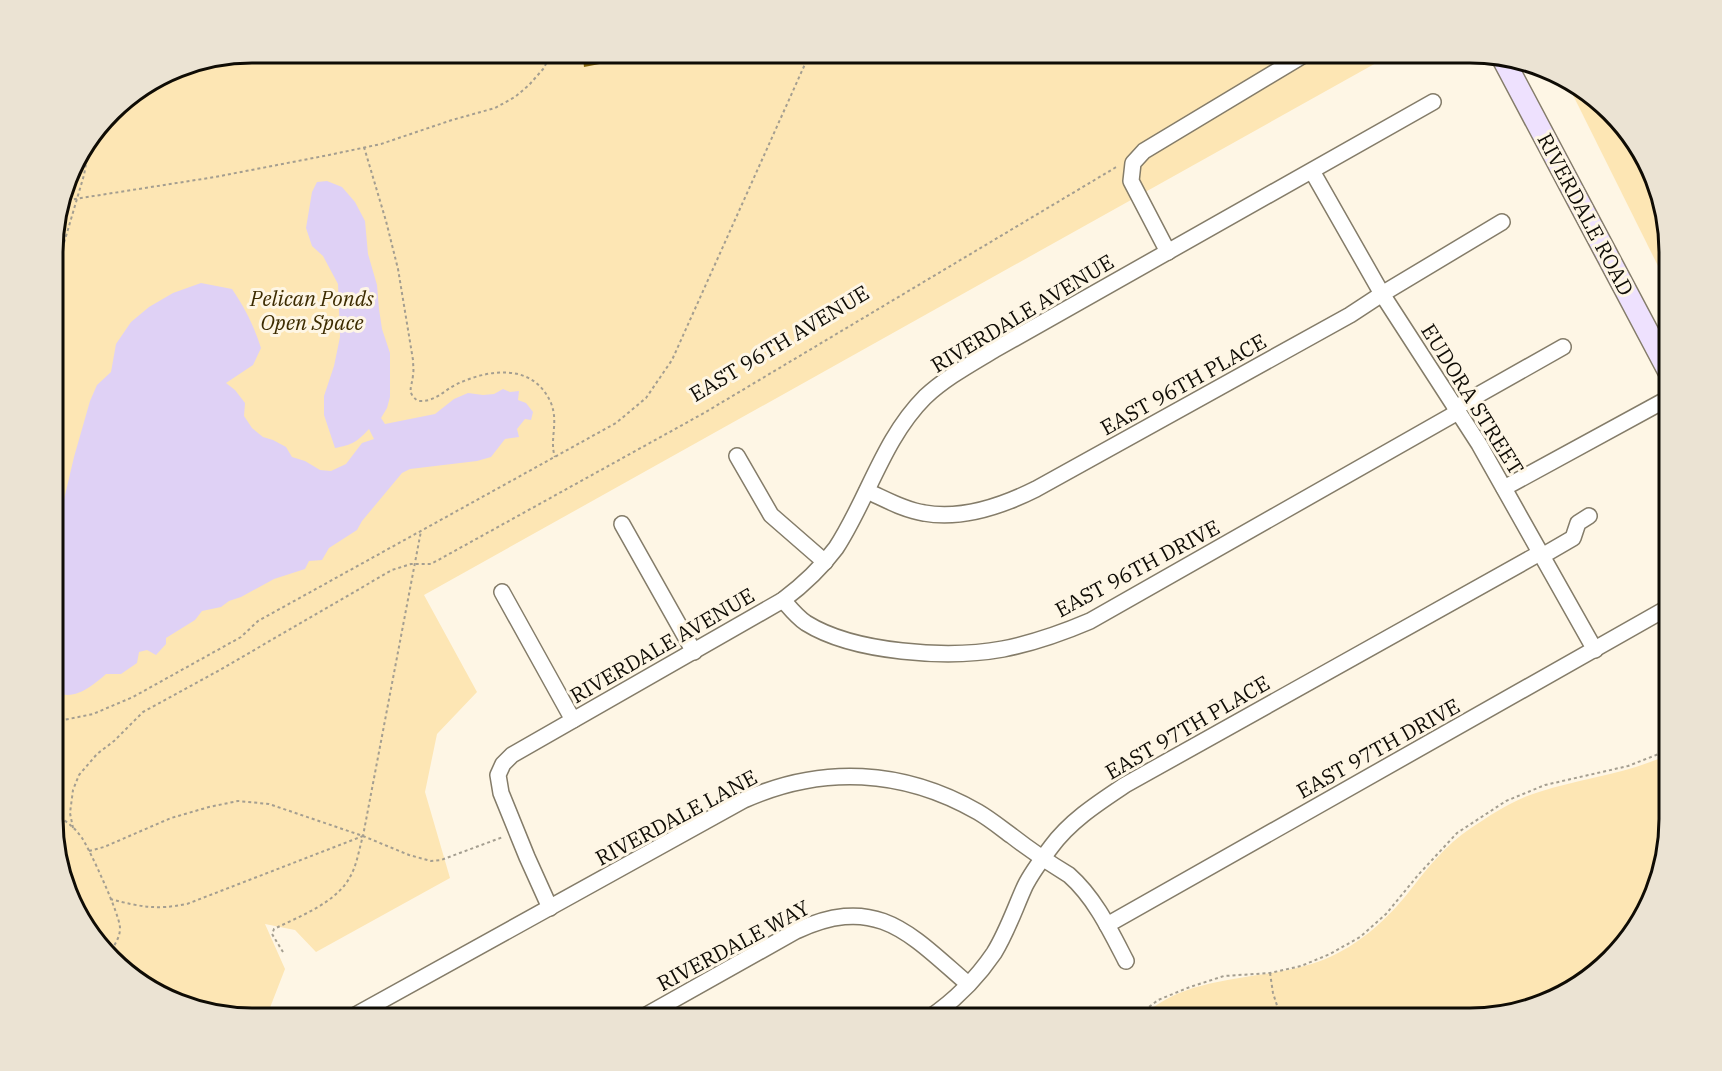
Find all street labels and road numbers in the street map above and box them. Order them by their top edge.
street label: RIVERDALE ROAD [1531,128,1641,300]
street label: RIVERDALE AVENUE [925,247,1119,379]
street label: EAST 96TH AVENUE [684,278,874,408]
street label: EUDORA STREET [1415,318,1531,480]
street label: EAST 96TH PLACE [1095,327,1271,441]
street label: EAST 96TH DRIVE [1050,513,1224,623]
street label: RIVERDALE AVENUE [565,581,759,709]
street label: EAST 97TH PLACE [1100,668,1274,786]
street label: EAST 97TH DRIVE [1291,692,1465,804]
street label: RIVERDALE LANE [590,763,762,871]
street label: RIVERDALE WAY [652,893,814,997]

